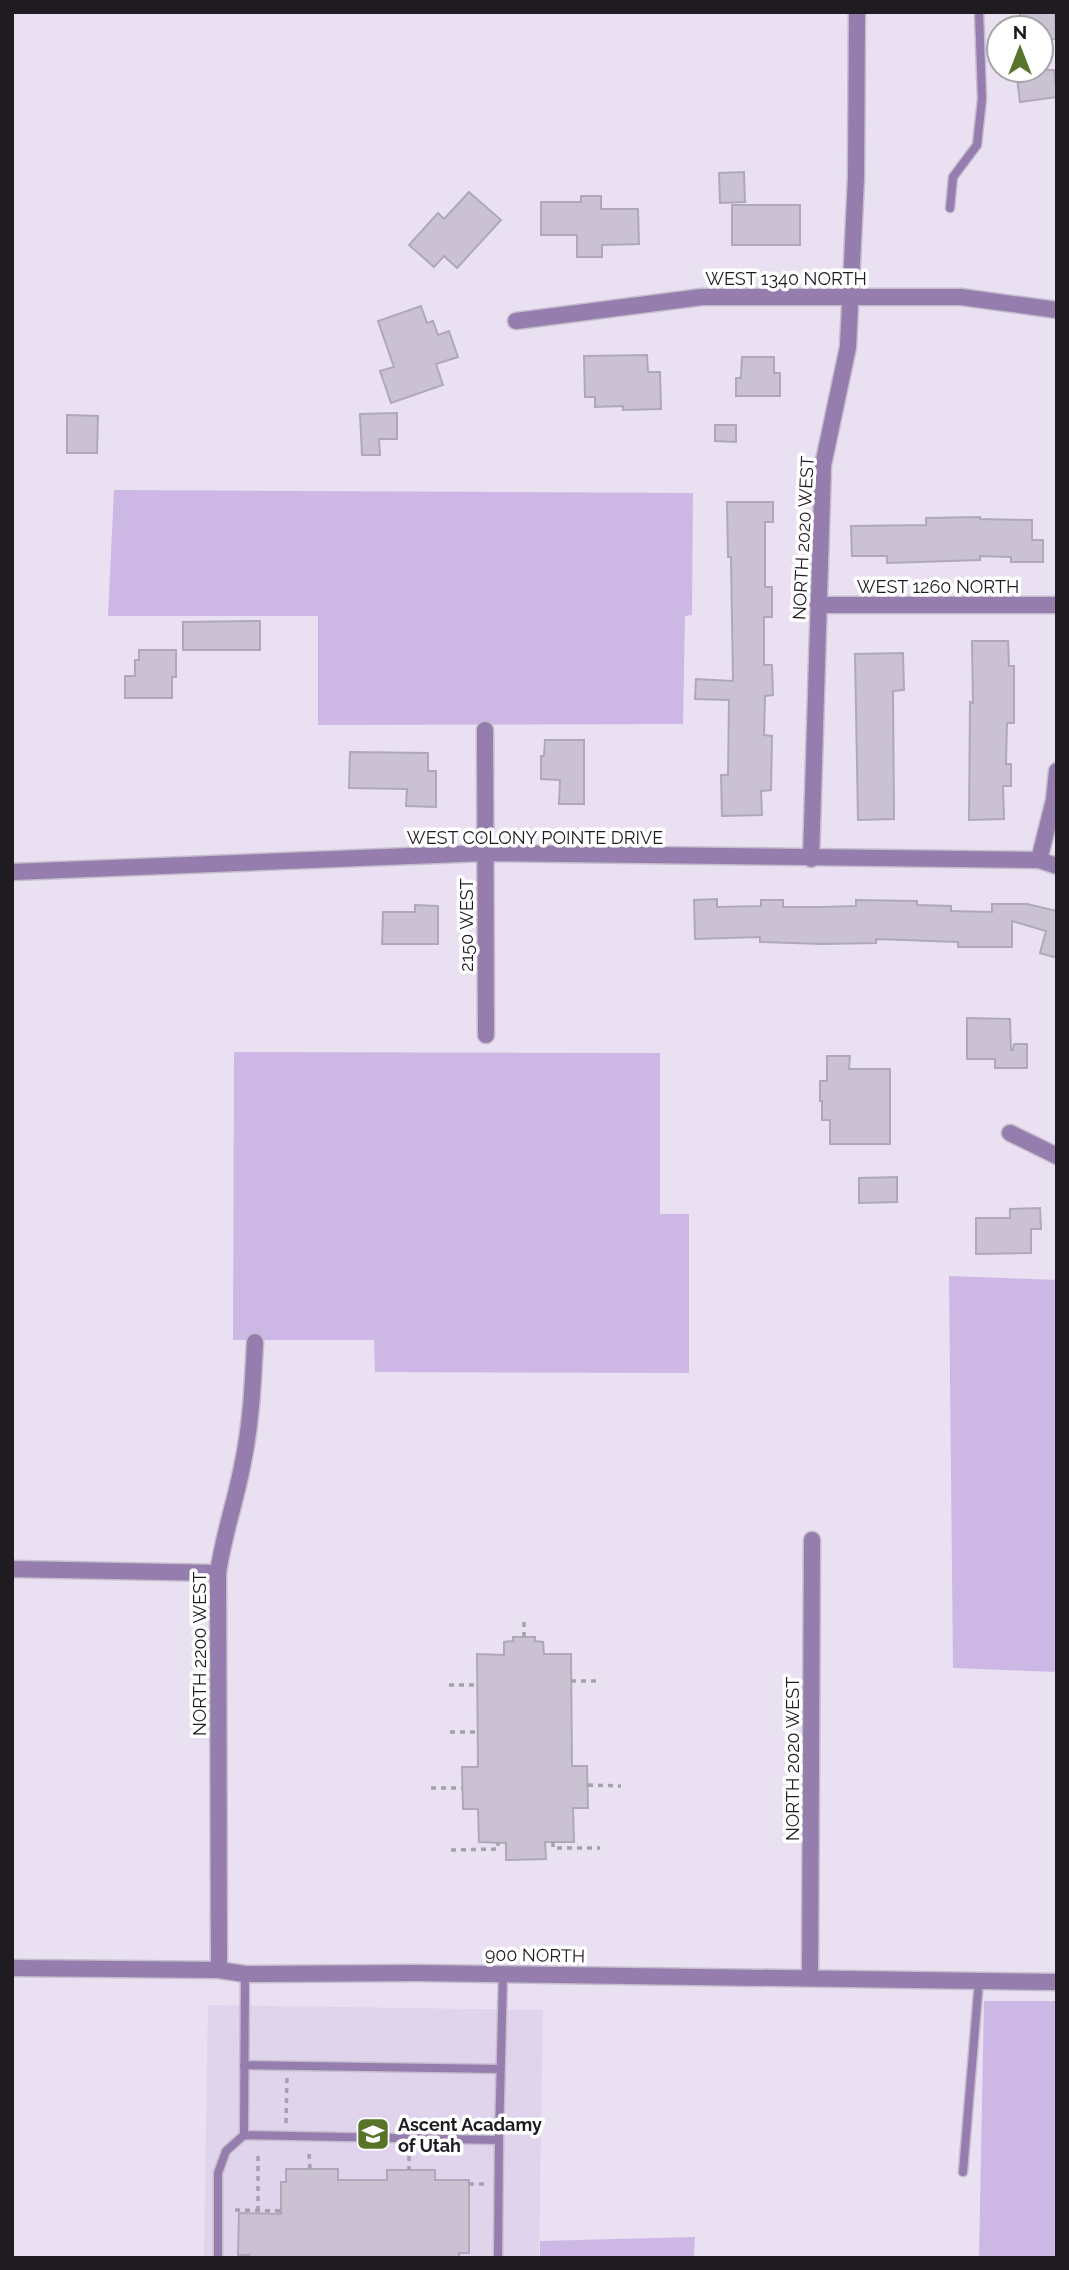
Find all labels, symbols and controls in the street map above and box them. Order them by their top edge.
north arrow [985,14,1055,84]
text: N [1013,21,1027,43]
street label: WEST 1340 NORTH [705,268,867,289]
street label: NORTH 2020 WEST [788,455,818,621]
street label: WEST 1260 NORTH [857,576,1019,597]
street label: WEST COLONY POINTE DRIVE [407,827,663,848]
street label: 2150 WEST [456,878,477,972]
street label: NORTH 2200 WEST [189,1572,210,1736]
street label: NORTH 2020 WEST [782,1677,803,1841]
street label: 900 NORTH [485,1944,585,1966]
place label: Ascent Acadamy of Utah [398,2114,542,2156]
school or university icon: Ascent Acadamy of Utah [354,2115,392,2153]

